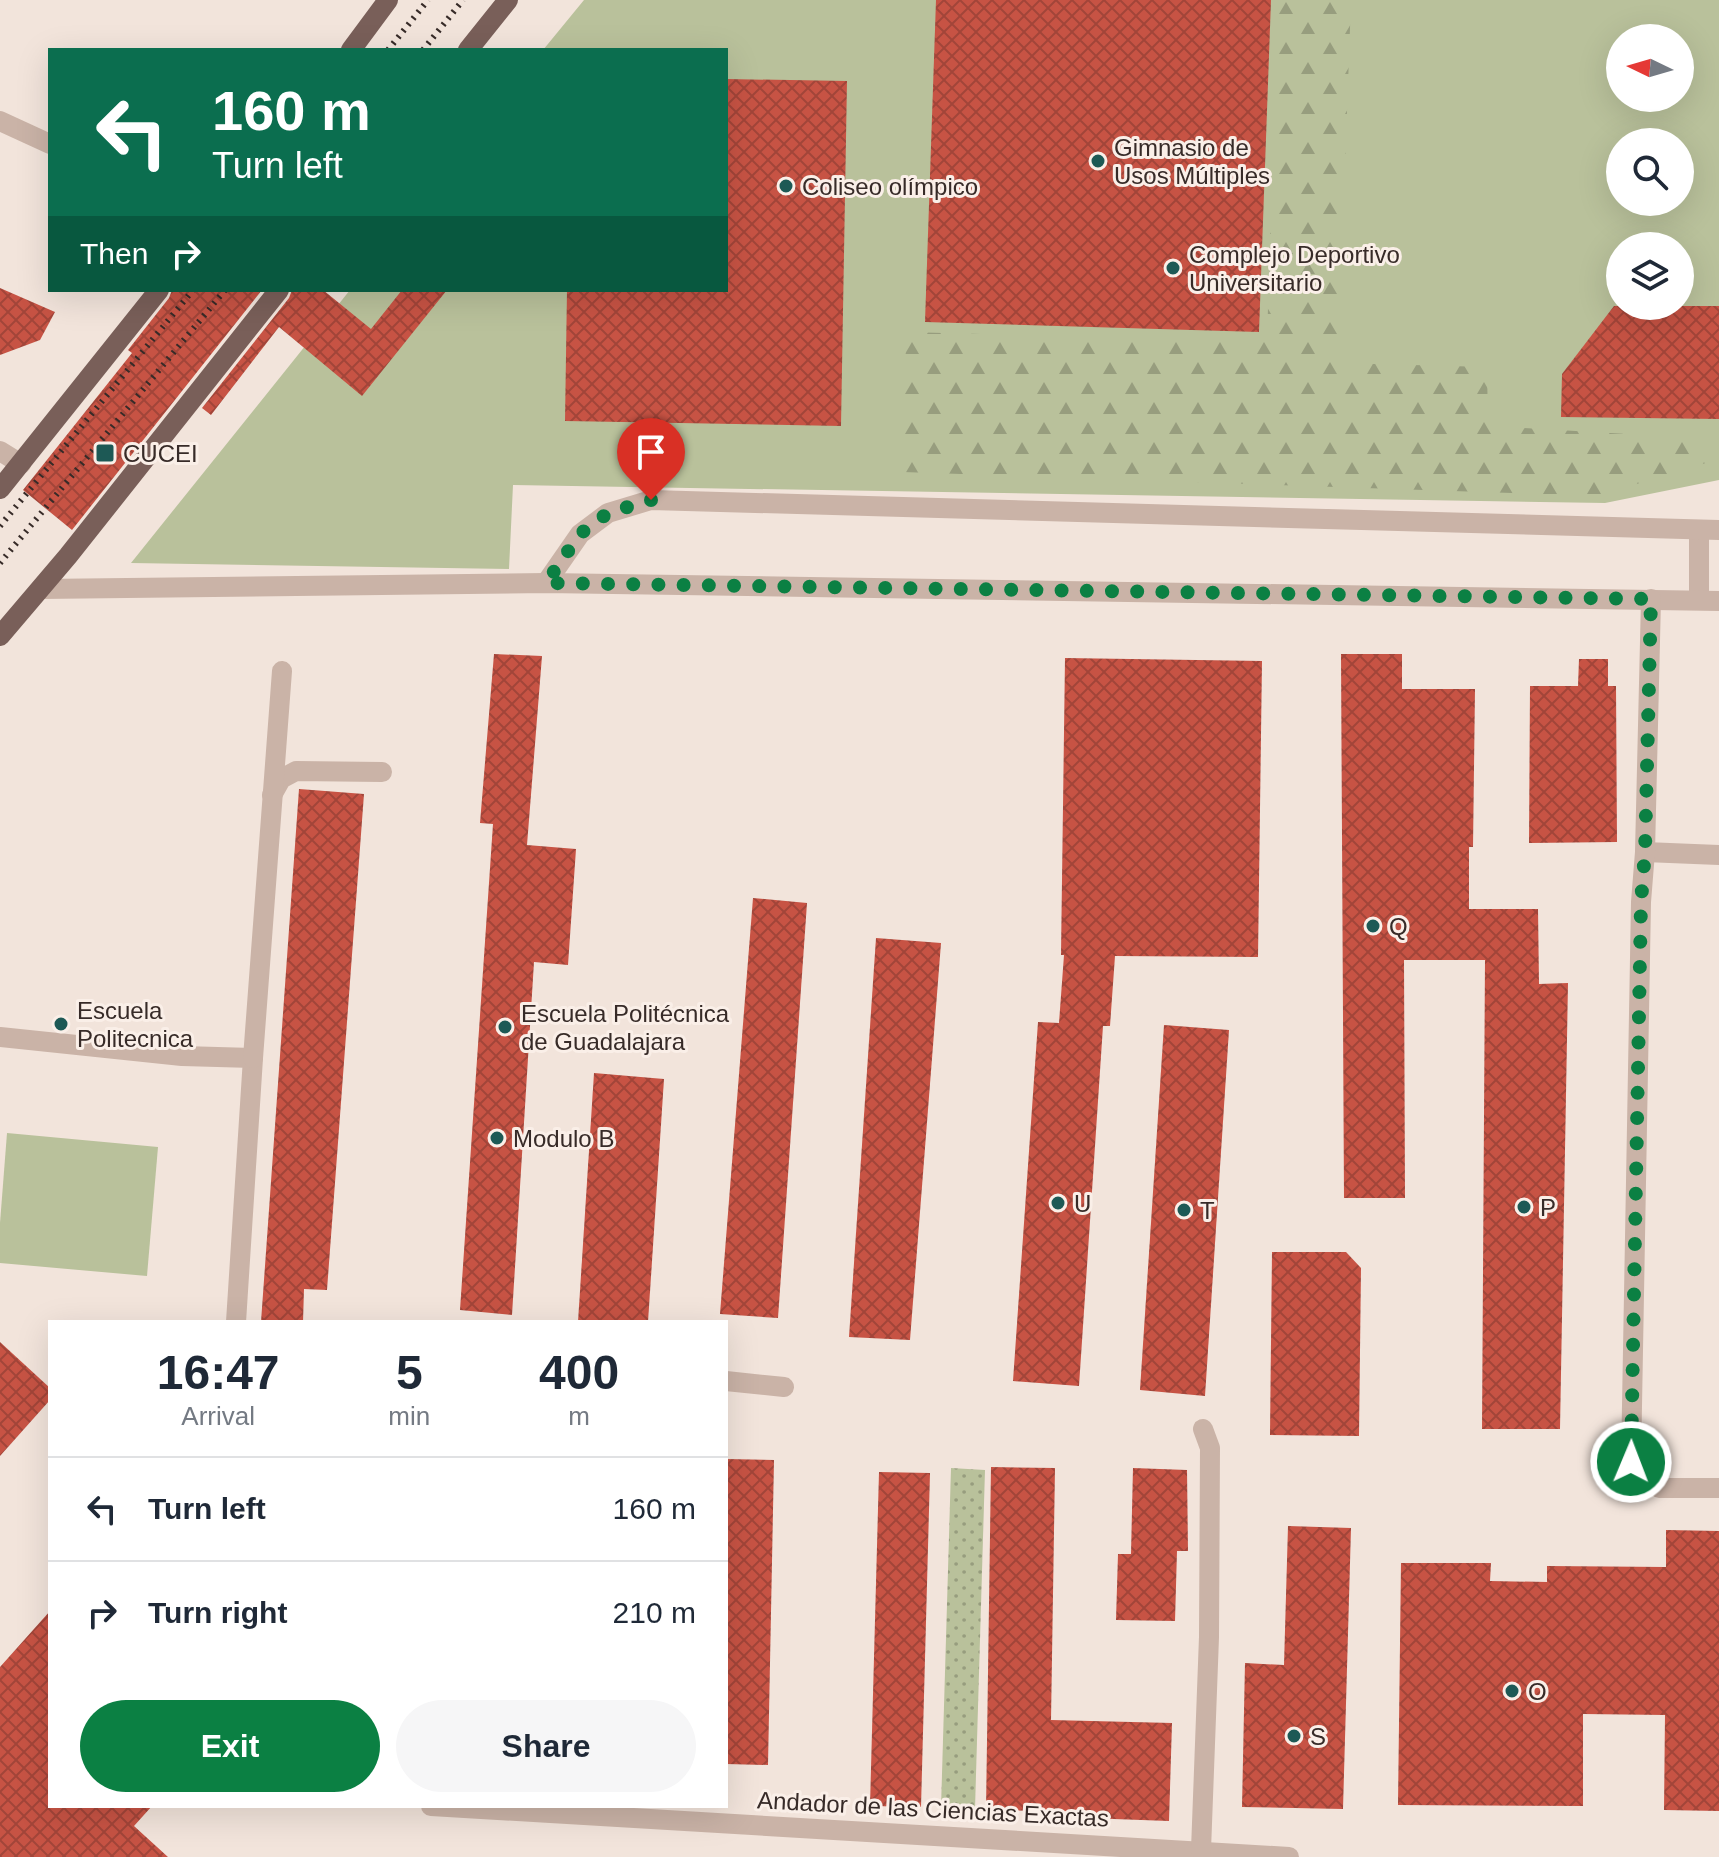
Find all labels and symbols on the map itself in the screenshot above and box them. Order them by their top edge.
north arrow [1606,24,1694,112]
place label: Gimnasio de Usos Múltiples [1114,134,1270,189]
marker: Gimnasio de Usos Múltiples [1089,152,1107,170]
place label: Coliseo olímpico [802,173,978,200]
marker: Coliseo olímpico [777,177,795,195]
place label: Complejo Deportivo Universitario [1189,241,1400,296]
marker: Complejo Deportivo Universitario [1164,259,1182,277]
pin [617,418,685,500]
place label: CUCEI [123,440,198,467]
marker: CUCEI [94,442,116,464]
place label: Q [1389,913,1408,940]
marker: Q [1364,917,1382,935]
place label: Escuela Politecnica [77,997,194,1052]
place label: Escuela Politécnica de Guadalajara [521,1000,730,1055]
marker: Escuela Politecnica [52,1015,70,1033]
marker: Escuela Politécnica de Guadalajara [496,1018,514,1036]
place label: Modulo B [513,1125,614,1152]
marker: Modulo B [488,1129,506,1147]
place label: U [1074,1190,1091,1217]
marker: U [1049,1194,1067,1212]
place label: P [1540,1194,1556,1221]
place label: T [1200,1197,1215,1224]
marker: P [1515,1198,1533,1216]
marker: T [1175,1201,1193,1219]
position arrow [1589,1420,1673,1504]
place label: O [1528,1678,1547,1705]
marker: O [1503,1682,1521,1700]
place label: S [1310,1723,1326,1750]
marker: S [1285,1727,1303,1745]
street label: Andador de las Ciencias Exactas [756,1786,1110,1832]

